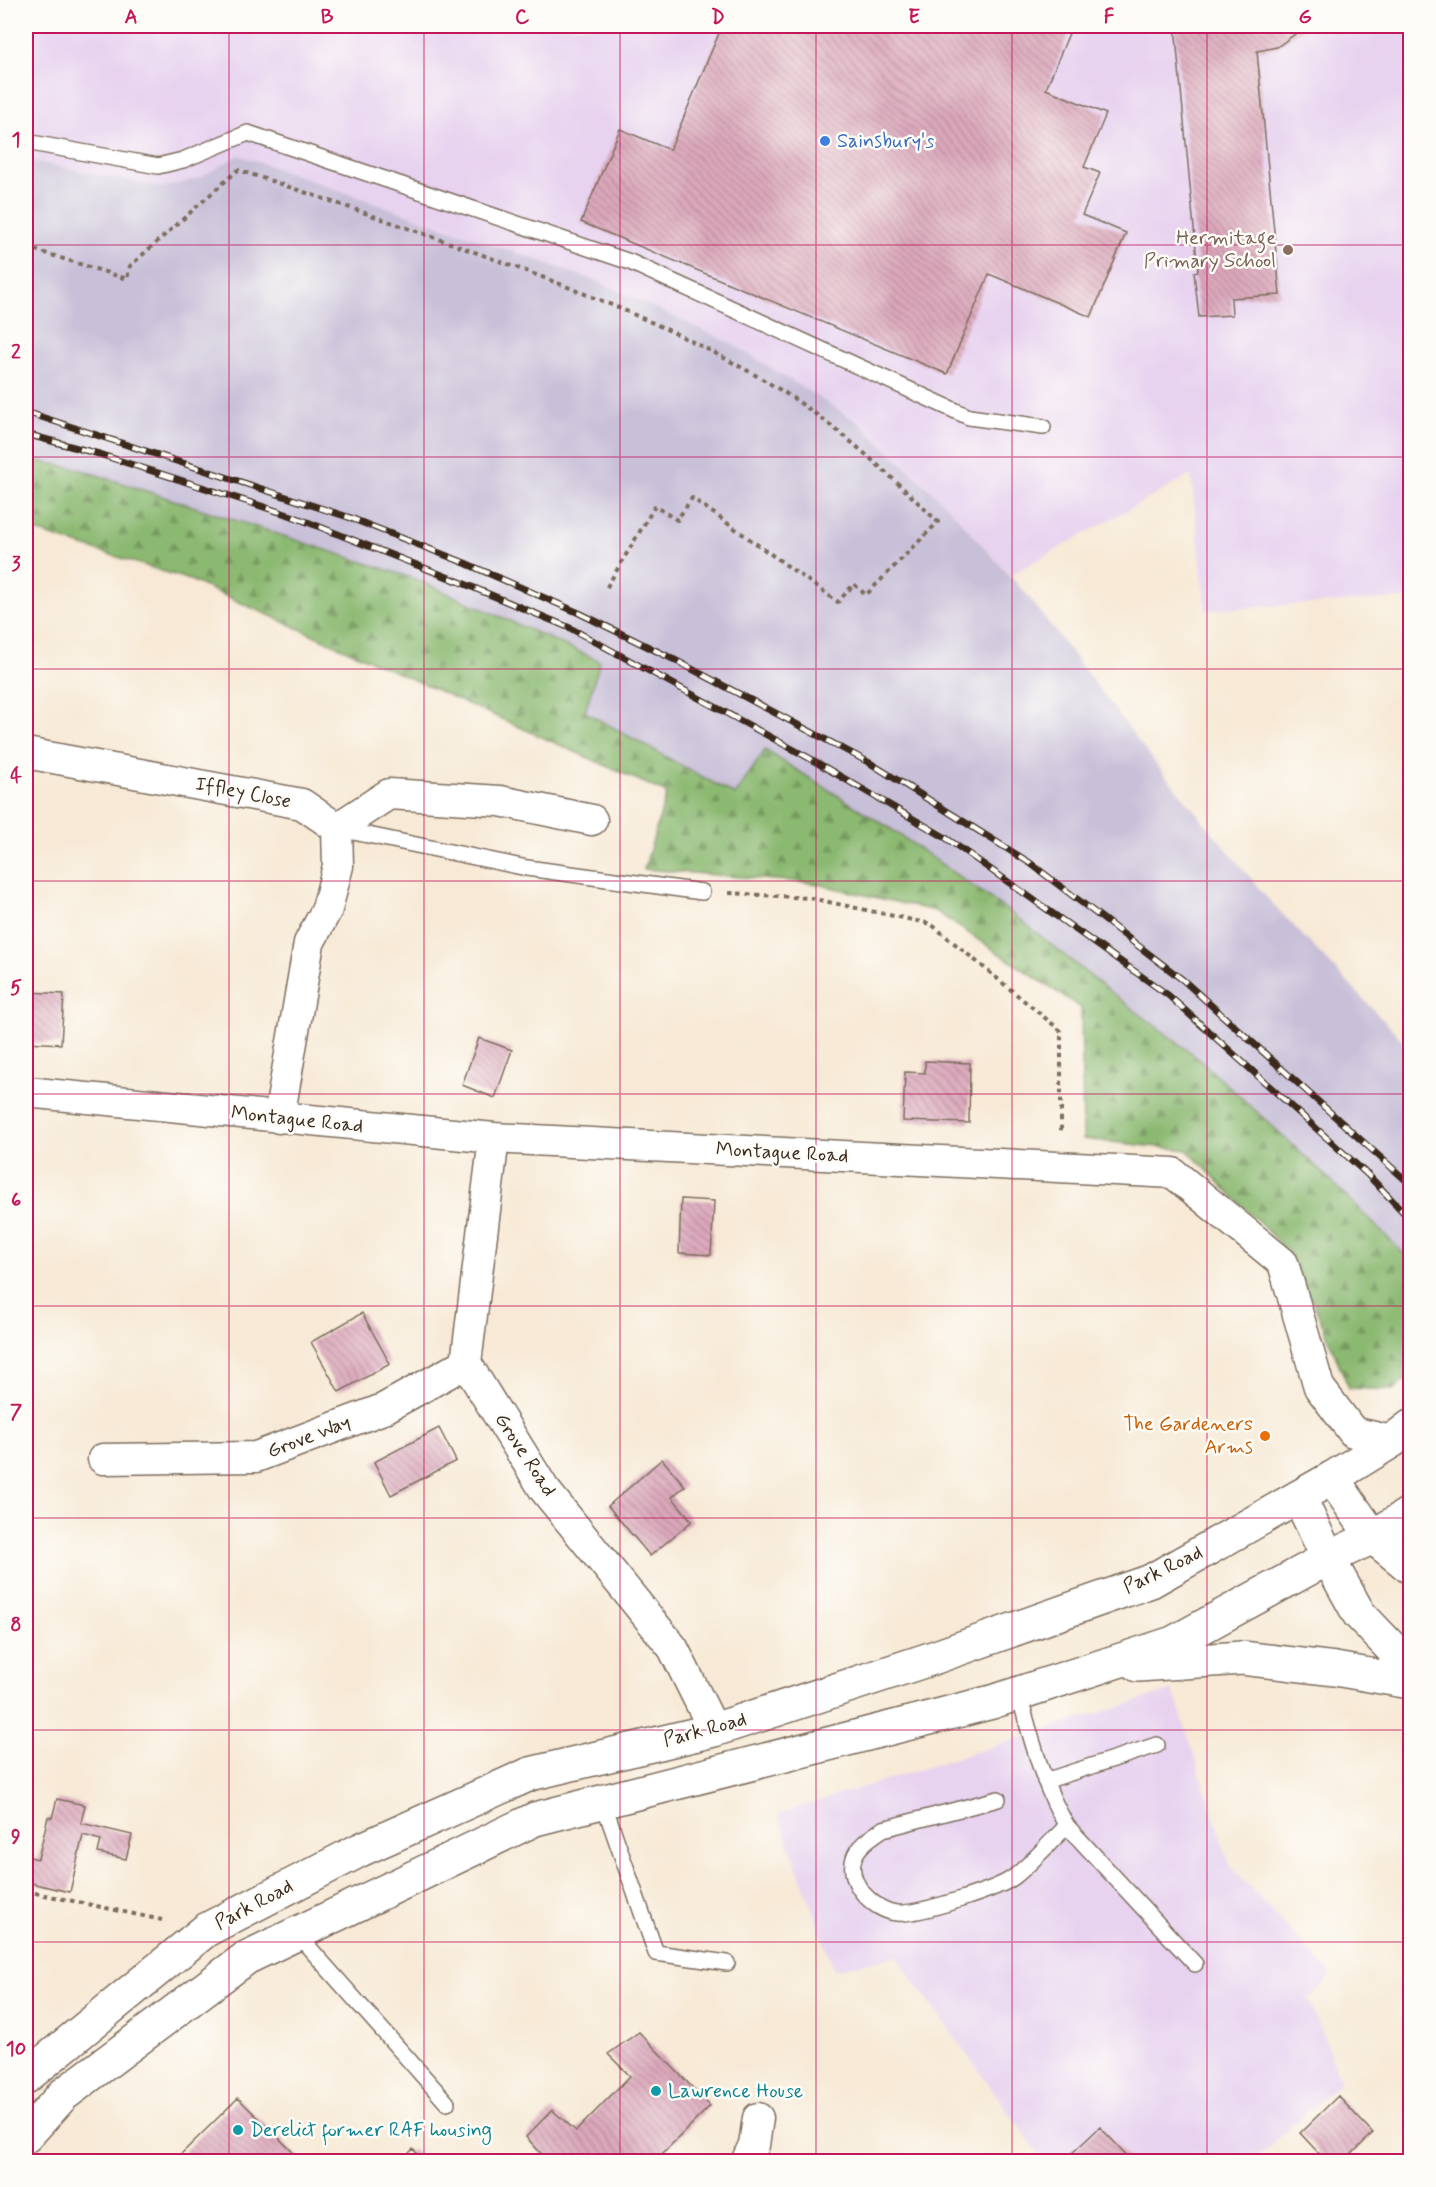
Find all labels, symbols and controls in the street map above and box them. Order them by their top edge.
text: A [124,4,138,31]
text: B [321,4,334,31]
text: C [515,4,530,31]
text: D [711,4,725,31]
text: E [908,4,920,31]
text: F [1104,4,1115,31]
text: G [1298,4,1312,31]
text: 1 [12,127,20,154]
place label: Sainsbury's [837,128,934,155]
marker: Sainsbury's [818,134,832,148]
place label: Hermitage Primary School [1144,225,1276,275]
marker: Hermitage Primary School [1281,243,1295,257]
text: 2 [11,339,21,366]
text: 3 [11,551,21,578]
text: 4 [10,763,22,790]
street label: Iffley Close [193,771,293,815]
text: 5 [10,975,22,1002]
street label: Montague Road [230,1100,364,1140]
street label: Montague Road [715,1136,849,1170]
text: 6 [11,1187,21,1214]
text: 7 [10,1399,22,1426]
street label: Grove Road [488,1408,562,1502]
street label: Grove Way [263,1409,355,1465]
place label: The Gardeners Arms [1123,1411,1253,1461]
marker: The Gardeners Arms [1258,1429,1272,1443]
street label: Park Road [1119,1539,1207,1601]
text: 8 [10,1612,22,1639]
street label: Park Road [660,1706,750,1754]
text: 9 [11,1824,21,1851]
street label: Park Road [210,1873,298,1937]
text: 10 [6,2036,26,2063]
place label: Lawrence House [668,2078,803,2105]
marker: Lawrence House [649,2084,663,2098]
place label: Derelict former RAF housing [250,2117,492,2146]
marker: Derelict former RAF housing [231,2123,245,2137]

